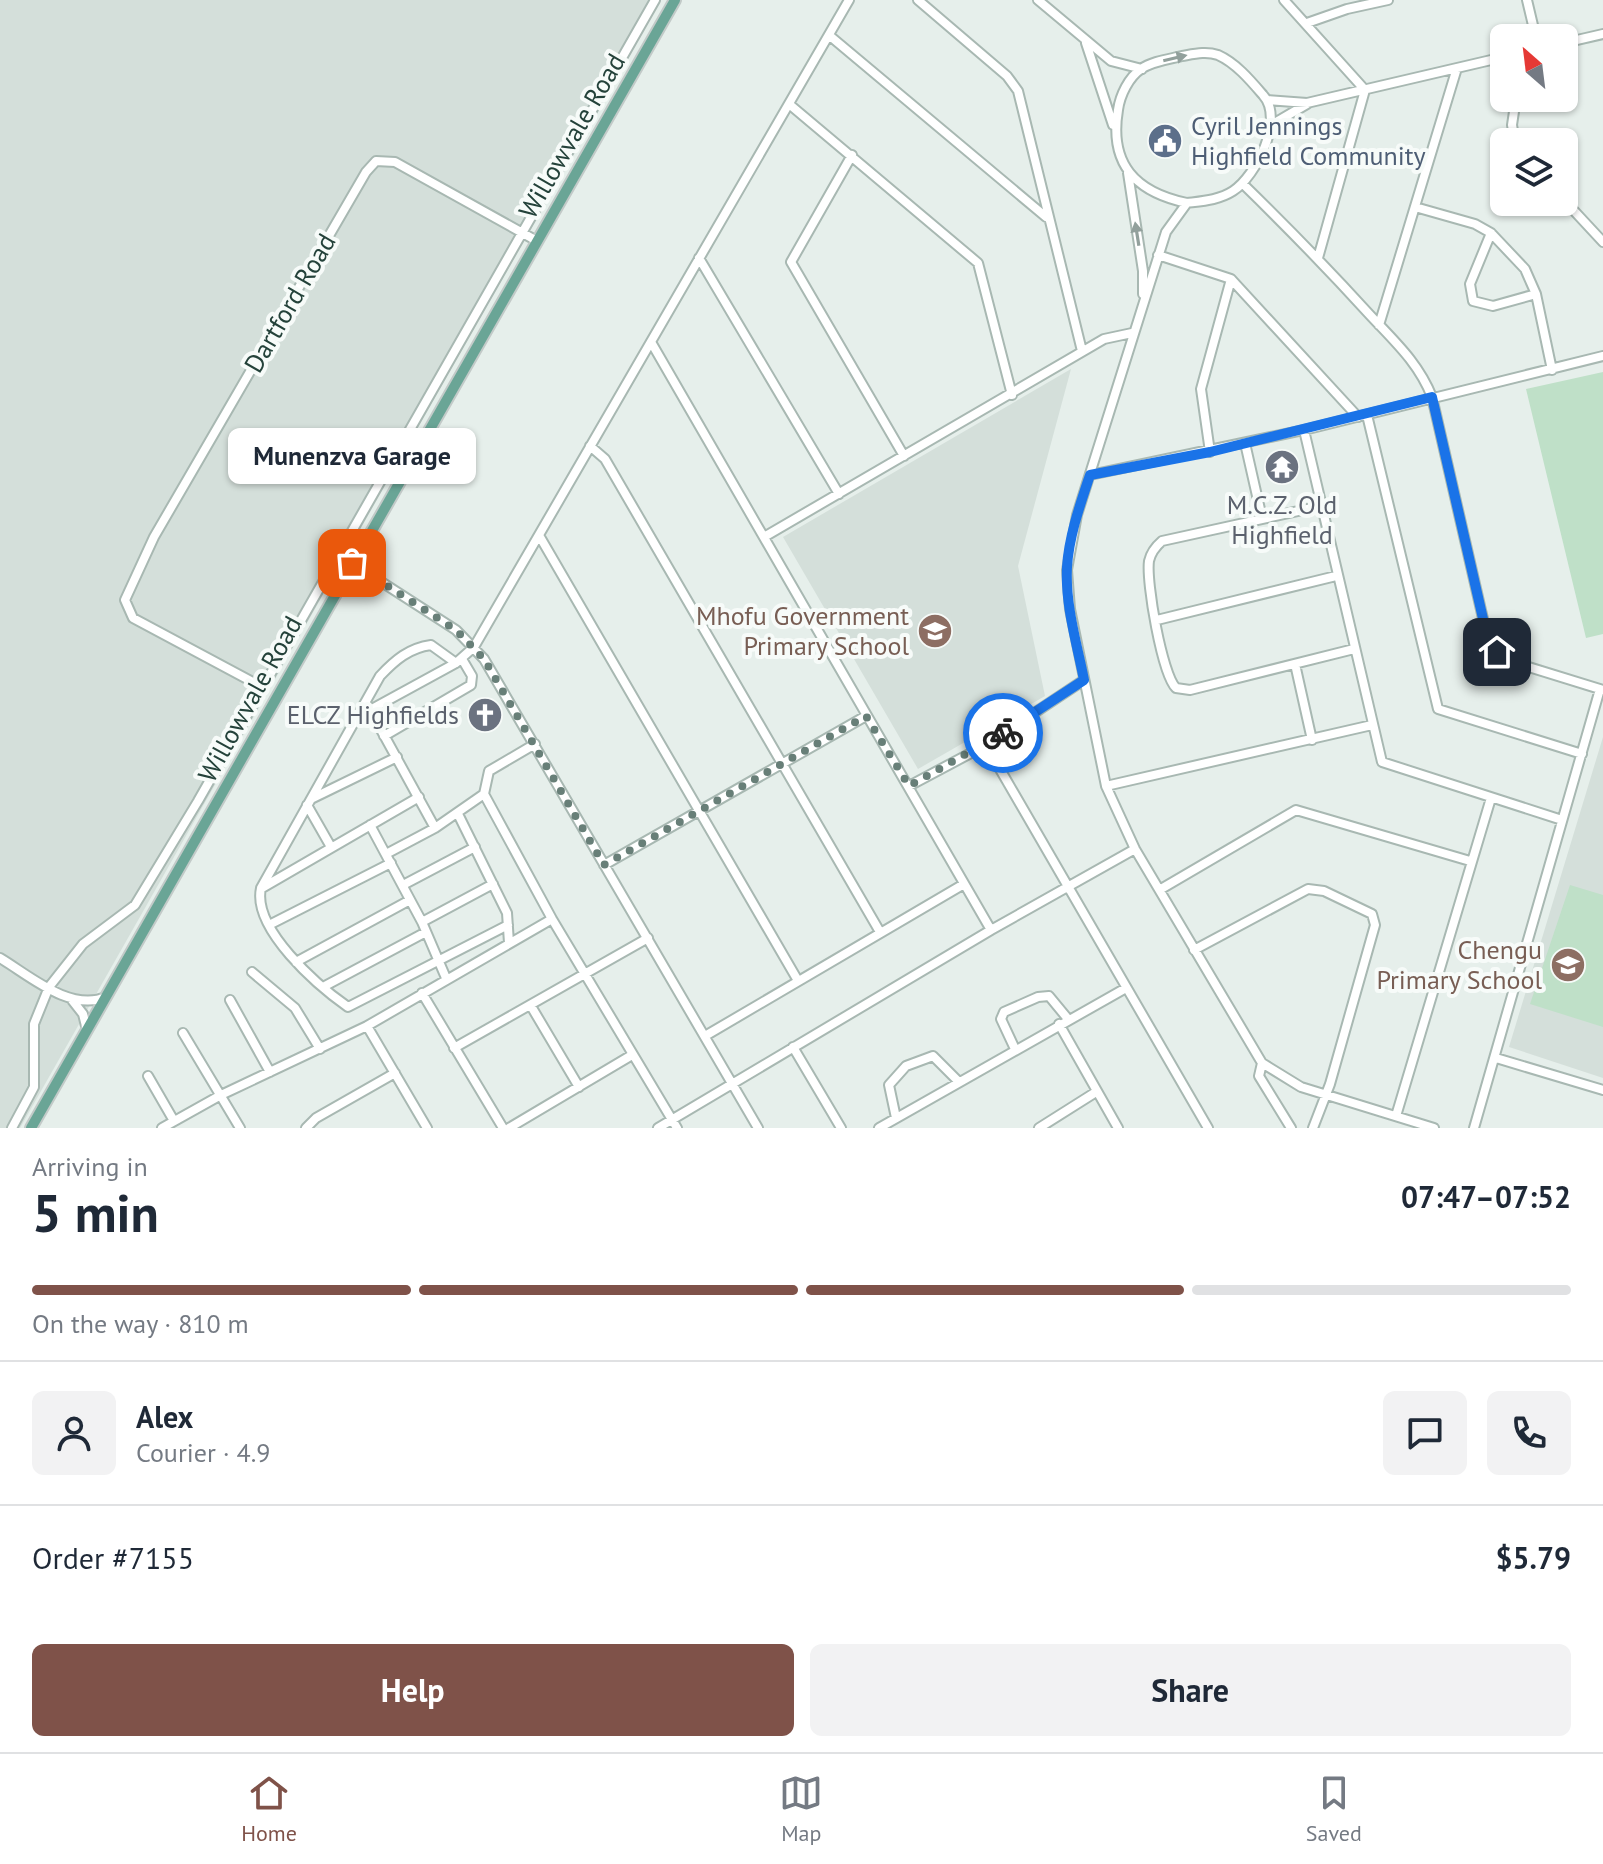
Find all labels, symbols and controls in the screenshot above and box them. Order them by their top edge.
north arrow [1490,24,1578,112]
map controls [1490,24,1578,216]
street label: Willowvale Road [511,47,632,224]
one-way arrow [1163,51,1188,64]
place label: Cyril Jennings Highfield Community [1191,109,1426,172]
public building icon: Cyril Jennings Highfield Community [1146,122,1184,160]
button: layers [1490,128,1578,216]
one-way arrow [1131,222,1143,247]
street label: Dartford Road [237,227,343,378]
callout: Munenzva Garage [228,427,476,483]
text: Munenzva Garage [253,439,451,472]
temple icon: M.C.Z. Old Highfield [1263,448,1301,486]
place label: M.C.Z. Old Highfield [1227,488,1337,551]
pin [318,529,386,597]
icon: bag [330,541,374,585]
place label: Mhofu Government Primary School [696,599,909,662]
street label: Willowvale Road [190,610,309,788]
school or university icon: Mhofu Government Primary School [916,612,954,650]
pin [1463,618,1531,686]
icon: home [1475,630,1519,674]
courier [963,693,1043,773]
church icon: ELCZ Highfields [466,696,504,734]
place label: ELCZ Highfields [287,698,459,731]
icon: bike [981,711,1025,755]
place label: Chengu Primary School [1376,933,1542,996]
school or university icon: Chengu Primary School [1549,946,1587,984]
text: Arriving in [32,1150,148,1183]
text: 07:47–07:52 [1401,1177,1571,1216]
text: 5 min [32,1179,159,1246]
text: On the way · 810 m [32,1307,249,1340]
button: person [32,1391,116,1475]
button: chat [1383,1391,1467,1475]
button: phone [1487,1391,1571,1475]
text: Alex [136,1397,193,1436]
text: Courier · 4.9 [136,1436,270,1469]
text: Order #7155 [32,1538,194,1577]
text: $5.79 [1496,1538,1571,1577]
button: Help [32,1644,794,1736]
button: Share [810,1644,1571,1736]
tab: Home [241,1771,297,1847]
tab: Map [779,1771,823,1847]
tab: Saved [1306,1771,1362,1847]

